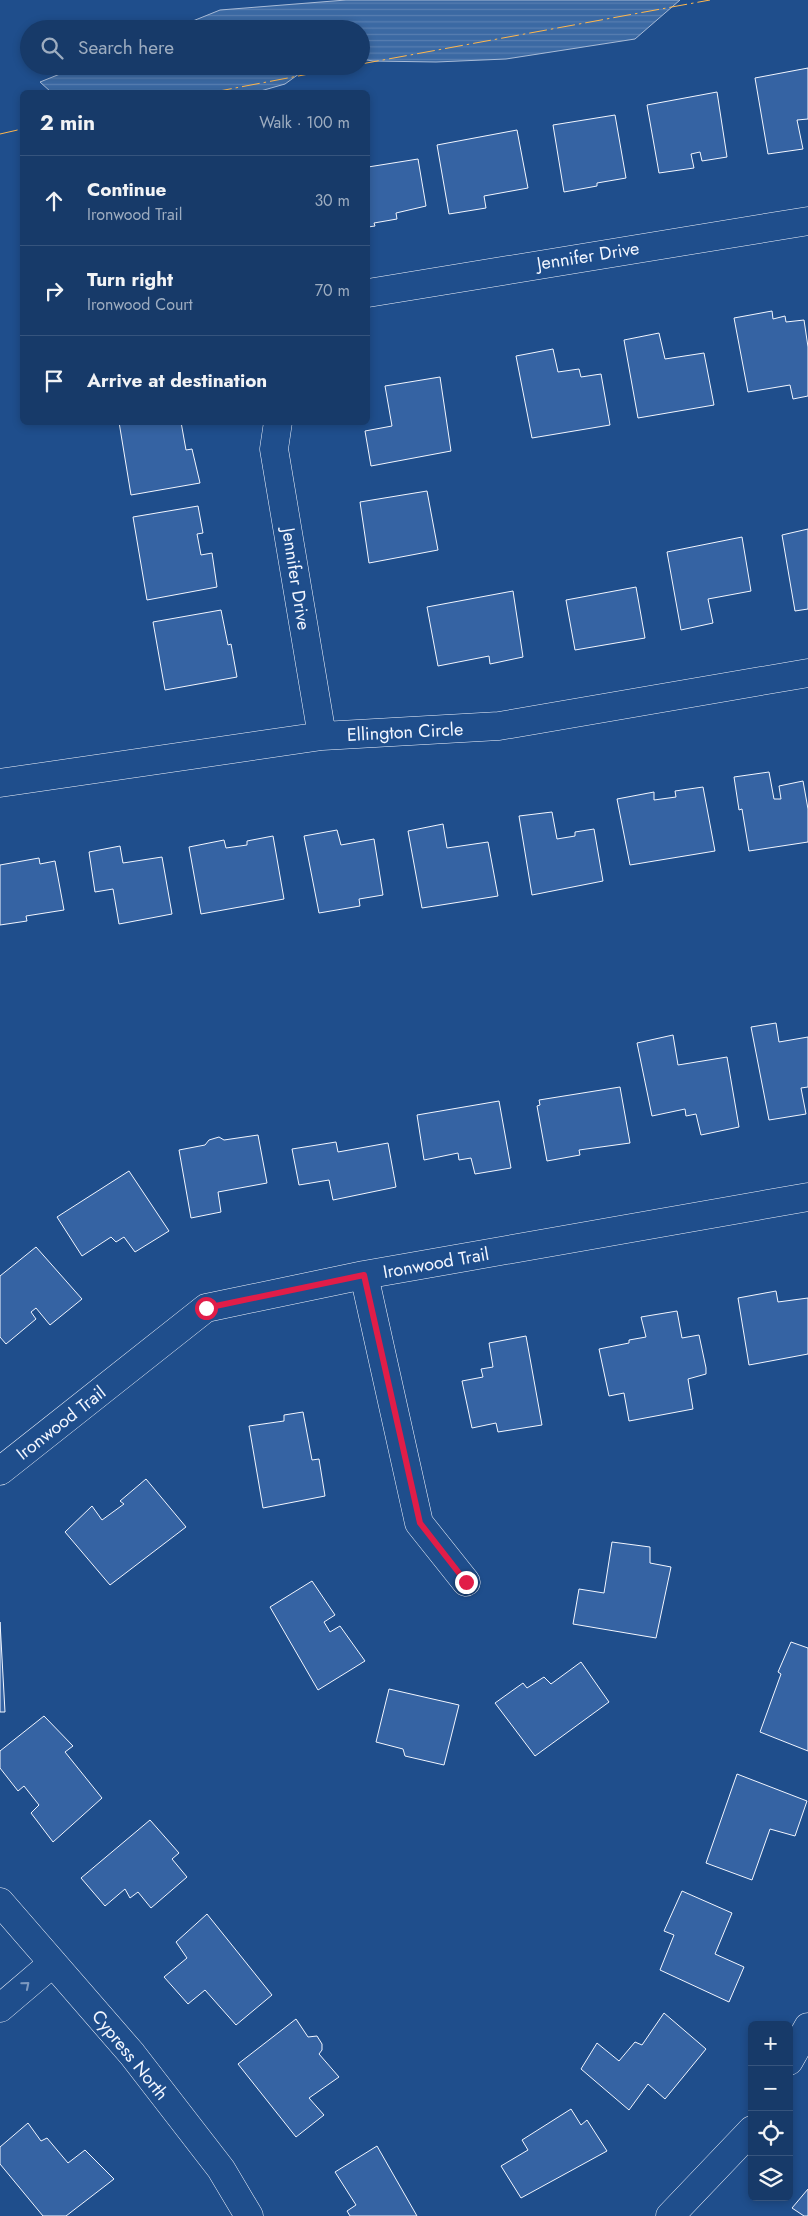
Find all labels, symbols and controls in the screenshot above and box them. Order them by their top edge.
search box [20,20,370,75]
icon: search [38,34,66,62]
text: Search here [78,34,174,61]
text: 2 min [40,108,95,138]
text: Walk · 100 m [259,111,350,134]
text: Continue [87,176,166,203]
icon: ahead [40,187,68,215]
text: 30 m [314,189,350,212]
text: Ironwood Trail [87,203,182,226]
street label: Jennifer Drive [533,235,641,277]
text: Turn right [87,266,173,293]
icon: right [40,277,68,305]
text: 70 m [315,279,350,302]
text: Ironwood Court [87,293,193,316]
icon: arrive [40,367,68,395]
text: Arrive at destination [87,367,267,394]
street label: Jennifer Drive [275,524,317,632]
street label: Ellington Circle [346,716,464,748]
street label: Ironwood Trail [381,1241,491,1285]
route start [195,1297,218,1320]
street label: Ironwood Trail [11,1380,111,1466]
route end [455,1571,478,1594]
one-way arrow [21,1982,30,1991]
street label: Cypress North [85,2004,175,2106]
map controls [748,2021,793,2201]
button: + [748,2021,793,2066]
button: − [748,2066,793,2111]
button: locate [748,2111,793,2156]
button: layers [748,2156,793,2201]

